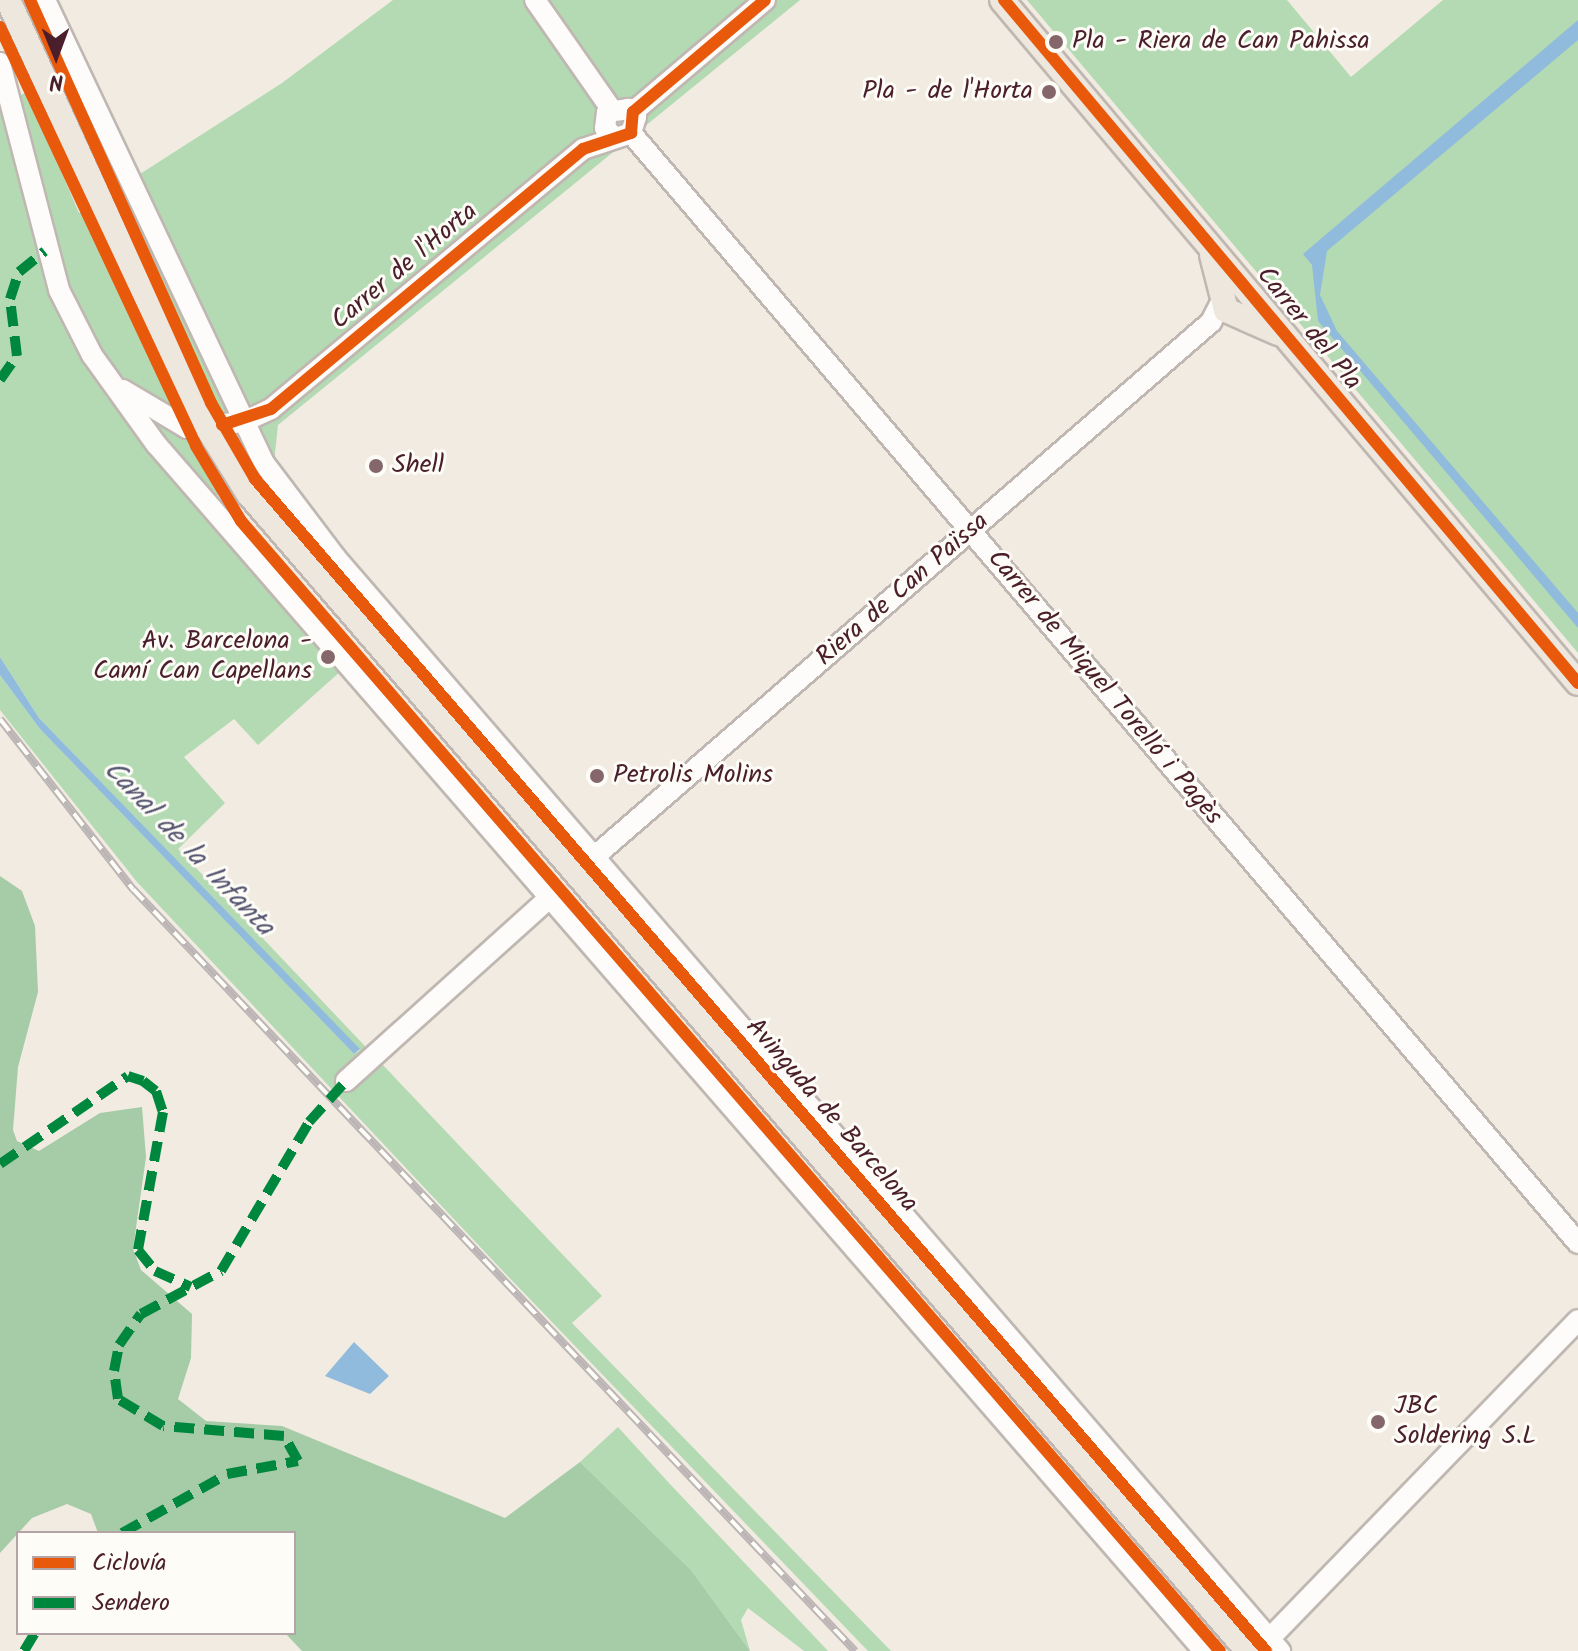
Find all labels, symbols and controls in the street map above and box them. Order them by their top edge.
north arrow [16,16,96,96]
place label: Pla - Riera de Can Pahissa [1072,26,1370,58]
marker: Pla - Riera de Can Pahissa [1047,33,1065,51]
text: N [49,63,64,98]
place label: Pla - de l'Horta [862,76,1033,108]
marker: Pla - de l'Horta [1040,83,1058,101]
street label: Carrer de l'Horta [326,197,484,337]
street label: Carrer del Pla [1249,261,1367,397]
place label: Shell [392,450,444,482]
marker: Shell [367,457,385,475]
street label: Riera de Can Païssa [810,507,996,673]
street label: Carrer de Miquel Torelló i Pagès [980,544,1228,832]
place label: Av. Barcelona - Camí Can Capellans [93,626,312,688]
marker: Av. Barcelona - Camí Can Capellans [319,648,337,666]
water label: Canal de la Infanta [96,754,280,944]
place label: Petrolis Molins [613,760,773,792]
marker: Petrolis Molins [588,767,606,785]
street label: Avinguda de Barcelona [738,1012,924,1220]
place label: JBC Soldering S.L [1394,1391,1536,1452]
marker: JBC Soldering S.L [1369,1413,1387,1431]
legend [16,1531,296,1635]
text: Ciclovía [92,1544,167,1583]
text: Sendero [92,1584,170,1623]

